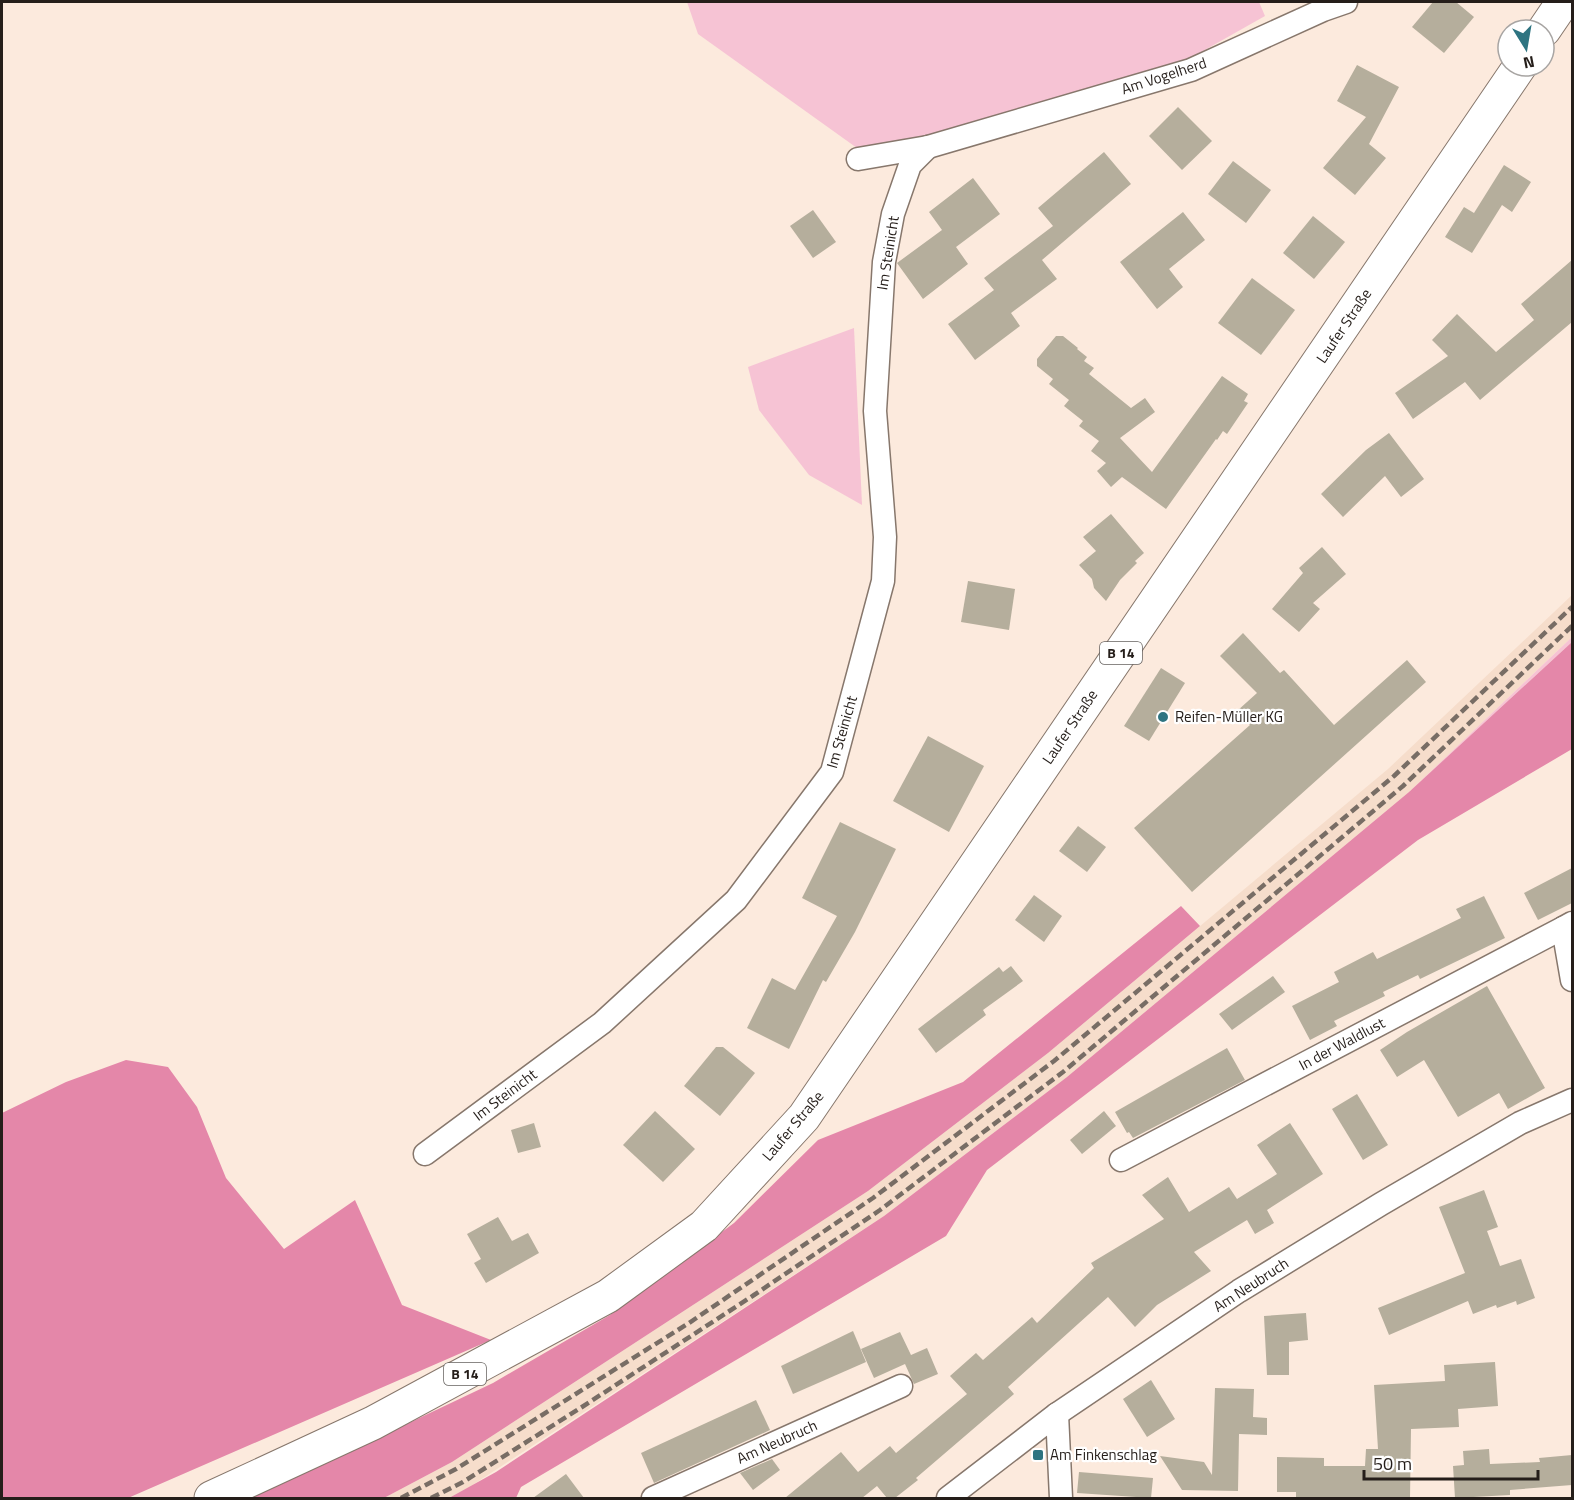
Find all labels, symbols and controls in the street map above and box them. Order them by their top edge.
north arrow [1496,18,1556,78]
text: N [1521,50,1537,76]
street label: Am Vogelherd [1118,51,1209,100]
street label: Im Steinicht [870,213,905,292]
street label: Laufer Straße [1310,284,1377,368]
road number: B 14 [1100,642,1142,664]
street label: Laufer Straße [1036,685,1103,769]
street label: Im Steinicht [820,692,863,771]
place label: Reifen-Müller KG [1175,705,1283,728]
marker: Reifen-Müller KG [1156,710,1170,724]
street label: In der Waldlust [1295,1011,1390,1076]
street label: Im Steinicht [468,1062,542,1126]
street label: Laufer Straße [756,1085,829,1166]
street label: Am Neubruch [1208,1252,1293,1318]
road number: B 14 [444,1363,486,1385]
street label: Am Neubruch [733,1414,821,1470]
place label: Am Finkenschlag [1050,1443,1157,1466]
scale bar [1364,1443,1538,1481]
marker: Am Finkenschlag [1031,1448,1045,1462]
text: 50 m [1373,1450,1412,1477]

